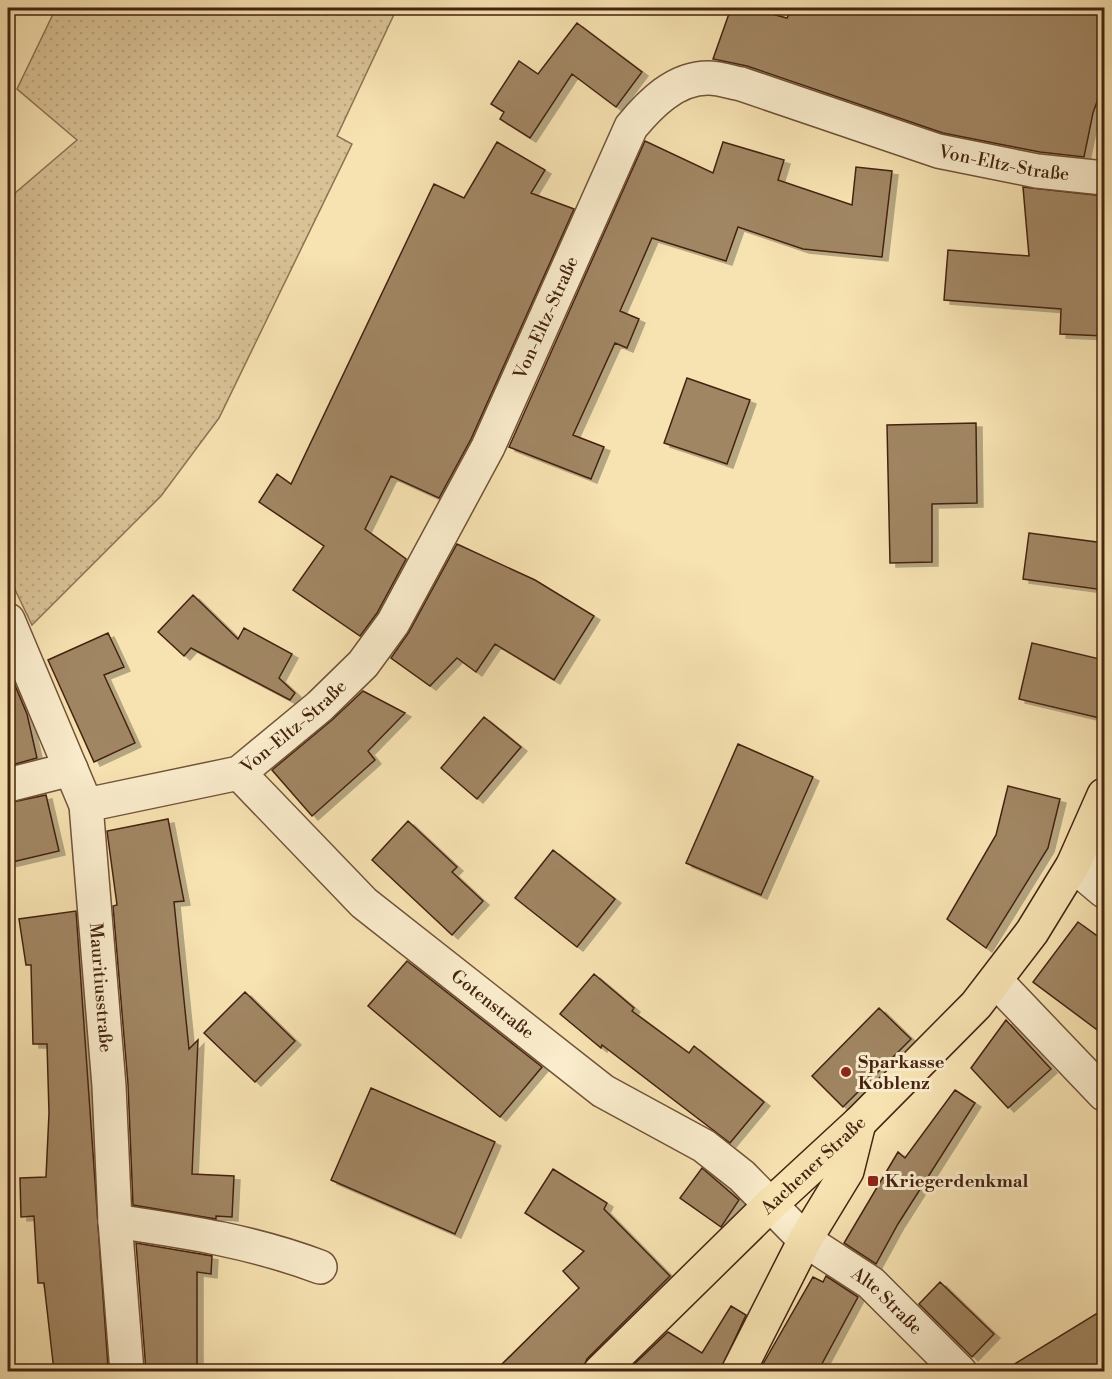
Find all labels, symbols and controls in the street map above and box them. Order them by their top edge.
street label: Von-Eltz-Straße [936,140,1070,186]
street label: Von-Eltz-Straße [508,253,583,384]
street label: Von-Eltz-Straße [235,675,351,779]
street label: Mauritiusstraße [84,922,118,1053]
street label: Gotenstraße [446,964,539,1044]
place label: Sparkasse Koblenz [858,1051,945,1095]
marker: Sparkasse Koblenz [839,1065,853,1079]
street label: Aachener Straße [755,1111,871,1220]
place label: Kriegerdenkmal [885,1170,1029,1193]
marker: Kriegerdenkmal [866,1174,880,1188]
street label: Alte Straße [846,1261,927,1339]

